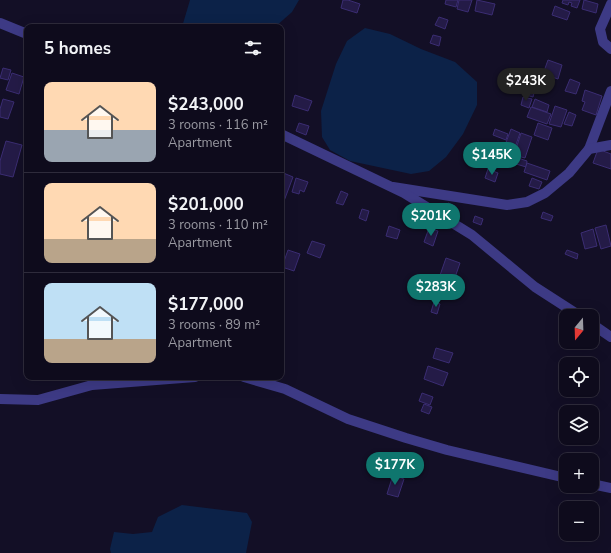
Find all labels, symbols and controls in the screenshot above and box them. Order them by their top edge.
text: 5 homes [44,37,111,60]
icon: filters [242,37,264,59]
pin: $243K [498,68,554,102]
text: $243K [506,72,546,90]
text: $243,000 [168,93,244,116]
icon: home [76,98,124,146]
text: 3 rooms · 116 m² [168,116,268,134]
text: Apartment [168,134,231,152]
pin: $145K [464,142,520,176]
text: $145K [472,146,512,164]
text: $201,000 [168,193,244,216]
icon: home [76,199,124,247]
pin: $201K [403,203,459,237]
text: $201K [411,207,451,225]
text: 3 rooms · 110 m² [168,216,268,234]
text: Apartment [168,234,231,252]
pin: $283K [408,274,464,308]
text: $283K [416,278,456,296]
text: $177,000 [168,293,244,316]
icon: home [76,299,124,347]
north arrow [559,309,599,349]
map controls [559,309,599,541]
text: 3 rooms · 89 m² [168,316,260,334]
text: Apartment [168,334,231,352]
button: locate [559,357,599,397]
button: layers [559,405,599,445]
pin: $177K [367,452,423,486]
button: + [559,453,599,493]
text: $177K [375,456,415,474]
button: − [559,501,599,541]

